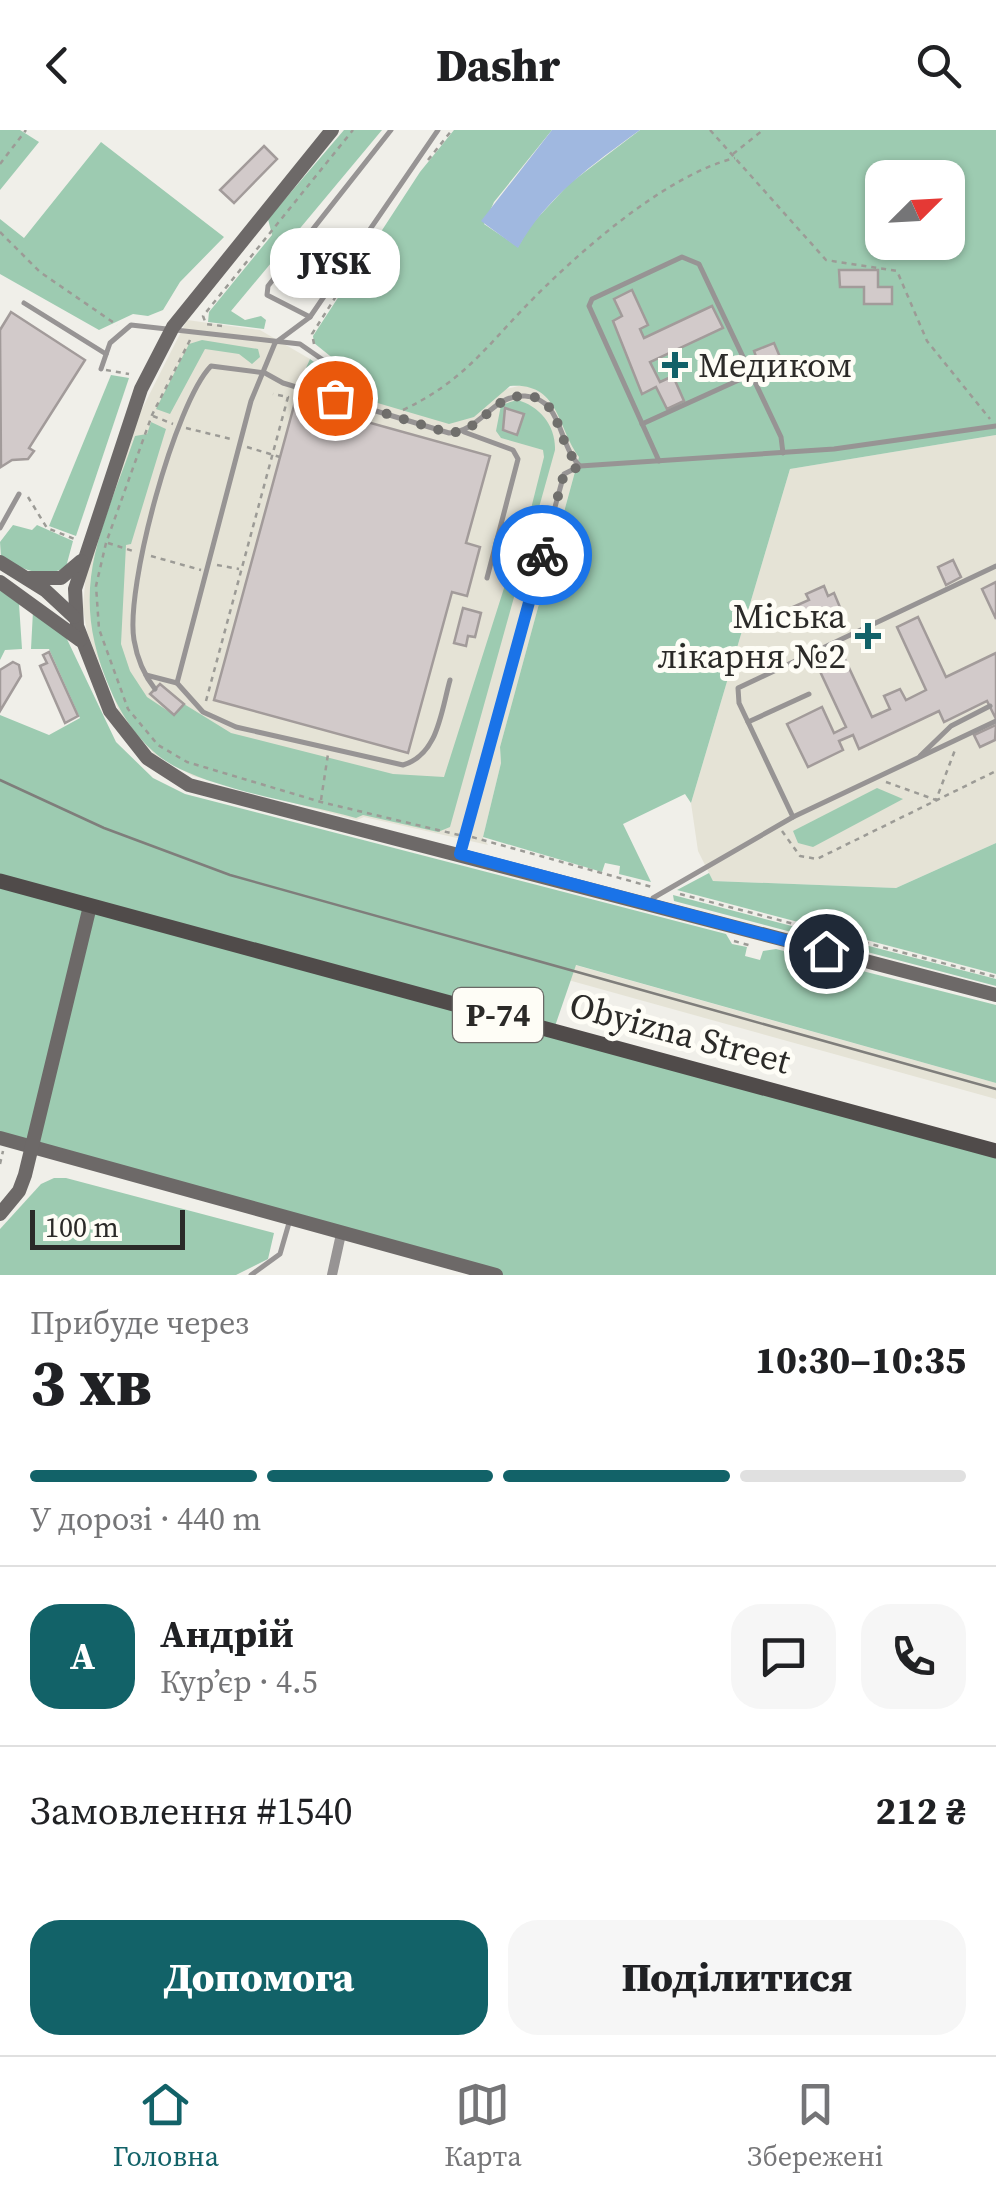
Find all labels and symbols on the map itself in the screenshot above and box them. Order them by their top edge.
north arrow [865,160,965,260]
callout: JYSK [270,228,400,298]
place label: Медиком [698,341,852,389]
marker: Медиком [662,352,688,378]
pin [293,356,378,441]
courier [492,505,592,605]
place label: Міська лікарня №2 [657,592,846,680]
marker: Міська лікарня №2 [855,623,881,649]
pin [784,909,869,994]
street label: Obyizna Street [564,980,796,1086]
road number: Р-74 [453,988,543,1042]
scale bar [30,1205,185,1250]

